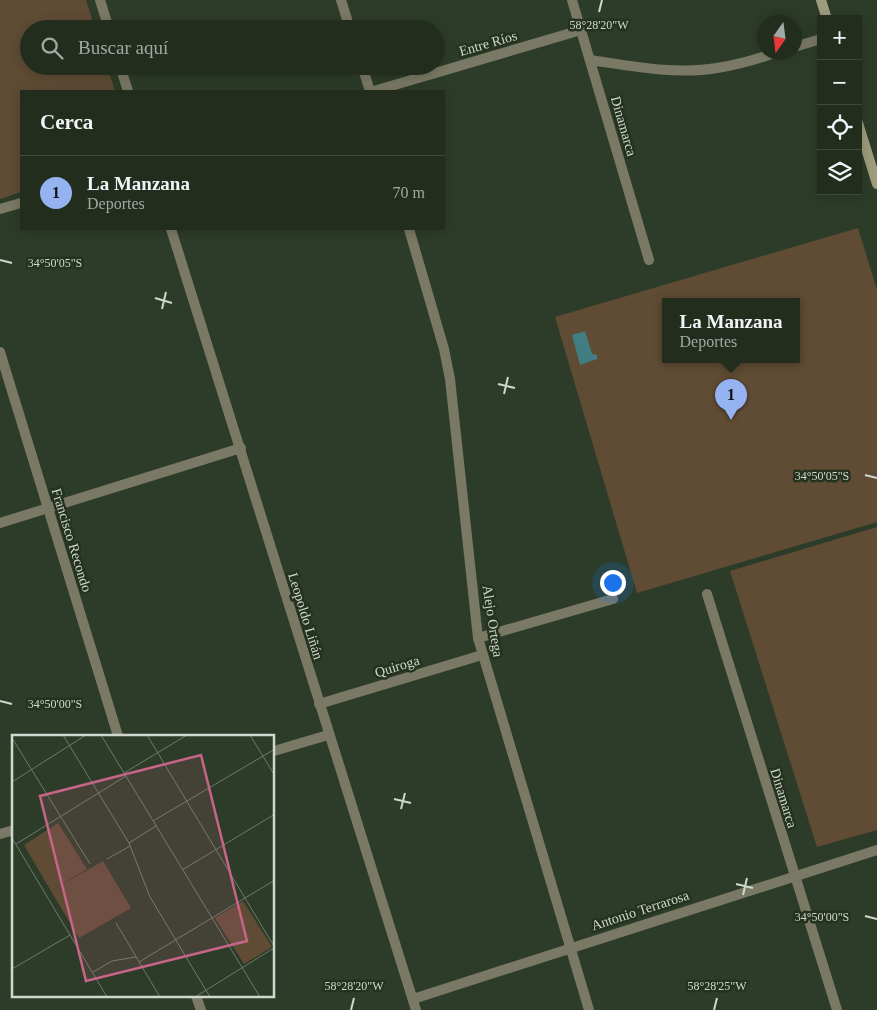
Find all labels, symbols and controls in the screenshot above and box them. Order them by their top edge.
north arrow [757,15,802,60]
map controls [817,15,862,195]
button: + [817,15,862,60]
text: 58°28'20"W [569,18,629,32]
search box [20,20,445,75]
street label: Entre Ríos [457,28,519,59]
icon: search [38,34,66,62]
text: Buscar aquí [78,37,168,58]
button: − [817,60,862,105]
street label: Dinamarca [608,95,639,158]
button: locate [817,105,862,150]
text: Cerca [40,110,93,134]
button: layers [817,150,862,195]
text: La Manzana [87,173,190,194]
text: 1 [52,184,60,201]
text: 70 m [393,184,425,201]
text: Deportes [87,195,145,212]
text: 34°50'05"S [28,256,82,270]
popup [662,298,800,363]
text: La Manzana [680,311,782,332]
text: Deportes [680,333,737,350]
pin: 1 [715,379,747,420]
text: 34°50'05"S [795,469,849,483]
street label: Francisco Recondo [49,486,94,594]
your location [600,570,626,596]
street label: Leopoldo Liñán [285,571,326,661]
street label: Alejo Ortega [479,584,506,659]
street label: Quiroga [373,652,422,680]
text: 34°50'00"S [28,697,82,711]
inset map [12,735,275,998]
street label: Dinamarca [767,767,800,830]
street label: Antonio Terrarosa [589,887,692,933]
text: 34°50'00"S [795,910,849,924]
text: 58°28'20"W [324,979,384,993]
text: 58°28'25"W [687,979,747,993]

